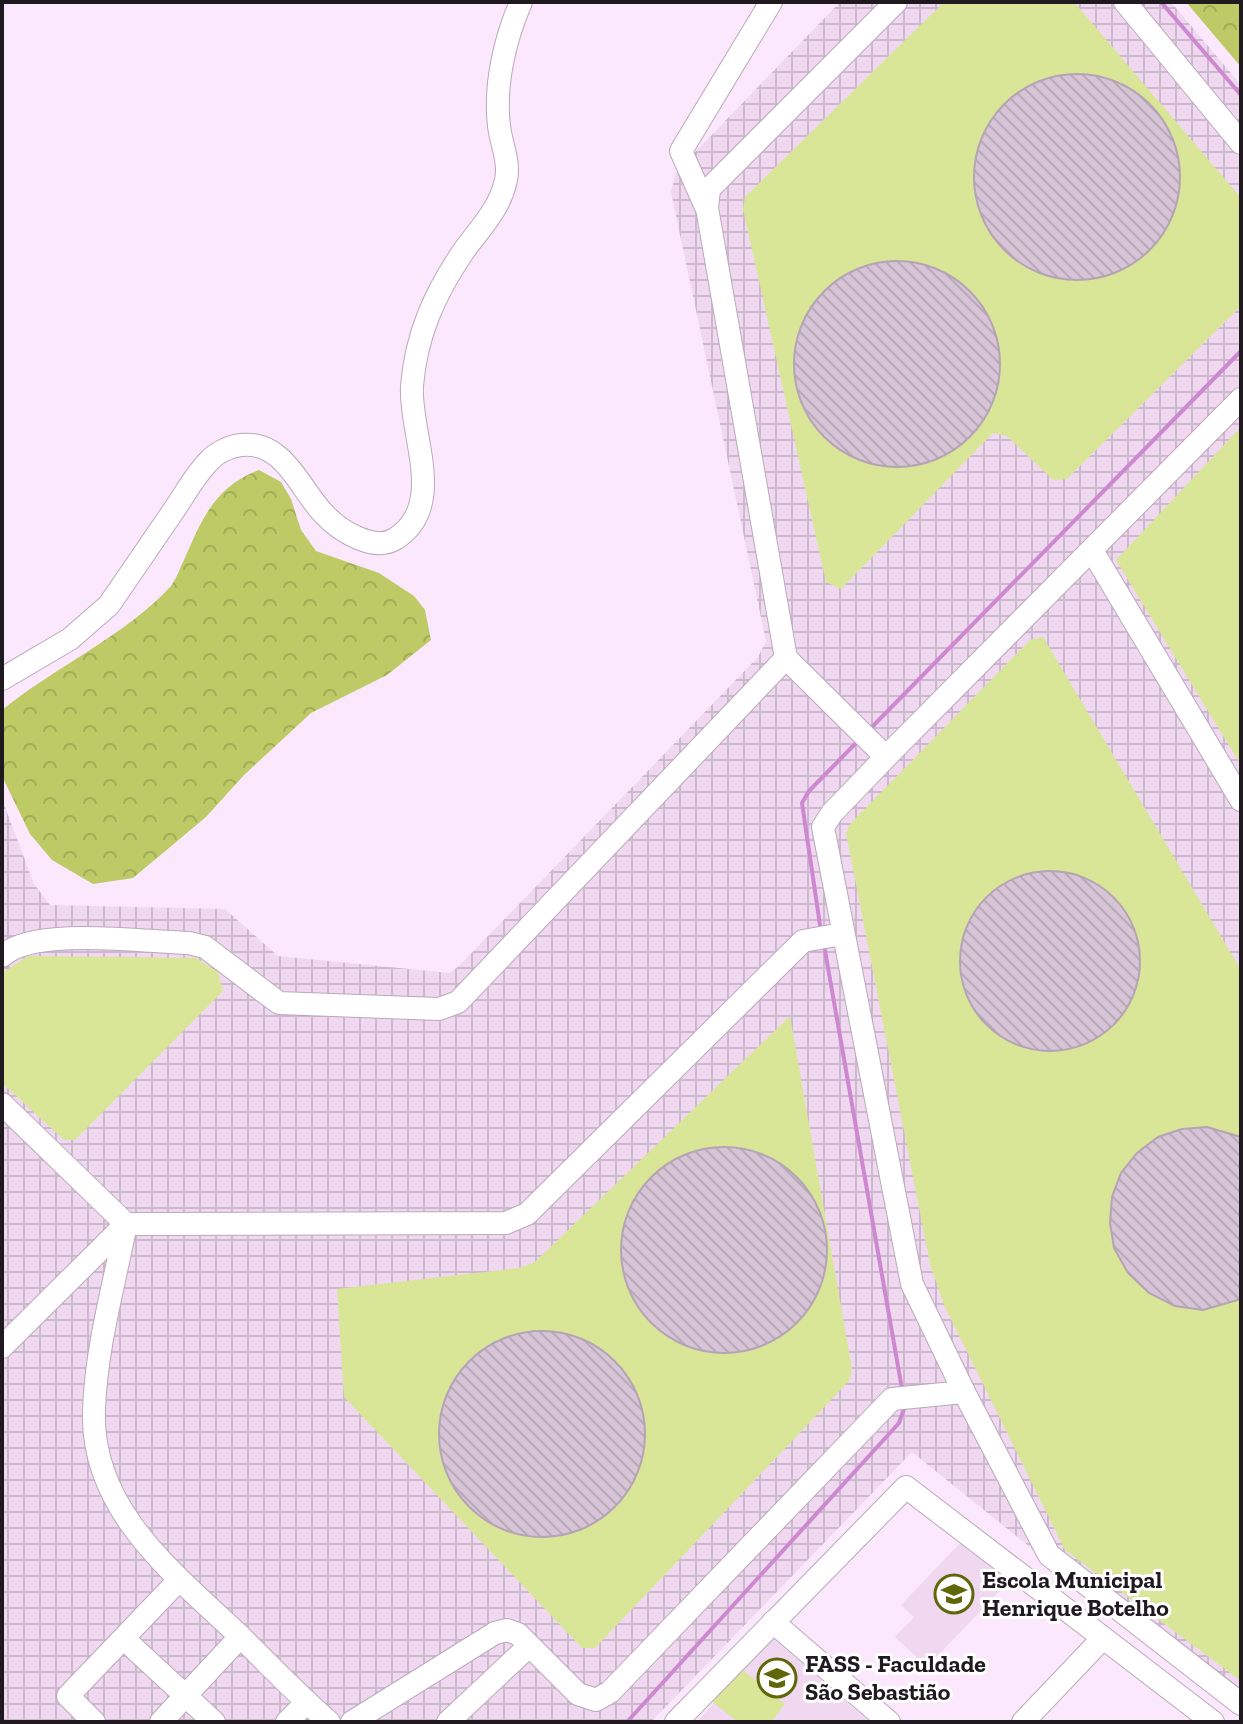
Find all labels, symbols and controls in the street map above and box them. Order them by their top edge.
place label: Escola Municipal Henrique Botelho [982,1565,1169,1622]
school or university icon: Escola Municipal Henrique Botelho [933,1573,975,1615]
place label: FASS - Faculdade São Sebastião [805,1649,986,1706]
school or university icon: FASS - Faculdade São Sebastião [756,1657,798,1699]

